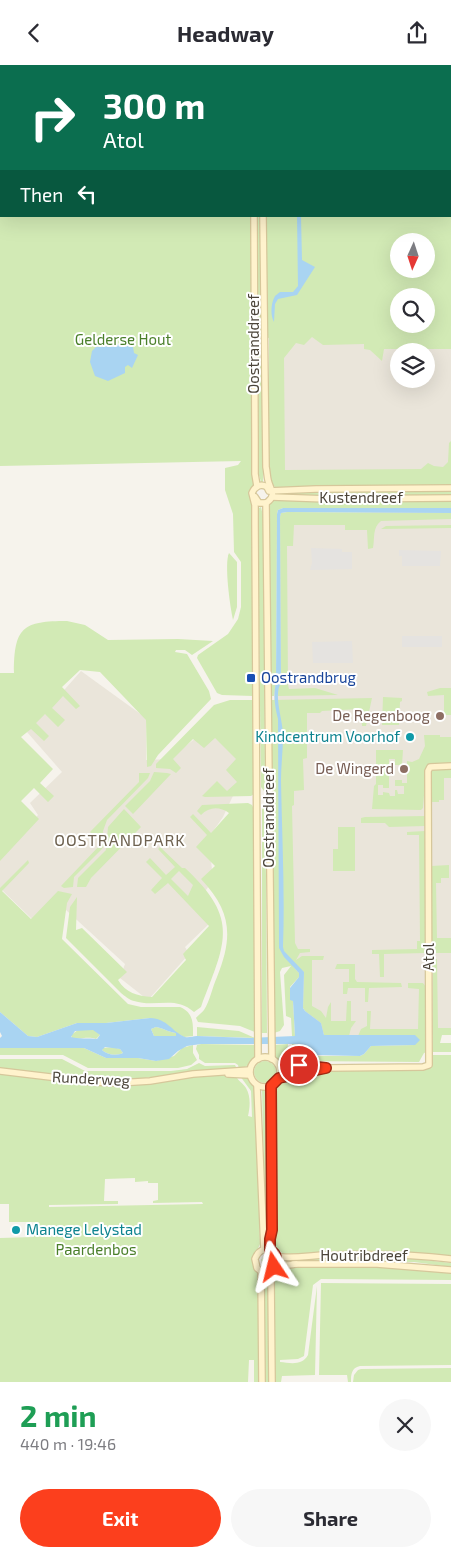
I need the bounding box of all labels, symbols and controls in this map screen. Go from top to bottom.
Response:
icon: back [20,19,48,47]
icon: share [403,19,431,47]
text: Headway [177,20,274,46]
text: 300 m [103,84,205,126]
icon: right [20,85,85,150]
text: Atol [103,126,144,152]
icon: left [73,180,101,208]
text: Then [20,183,63,206]
north arrow [390,233,435,277]
map controls [390,233,435,388]
button: search [390,288,435,333]
street label: Oostranddreef [244,294,262,394]
park label: Gelderse Hout [75,330,171,348]
button: layers [390,343,435,388]
street label: Kustendreef [319,488,403,506]
place label: Oostrandbrug [261,668,357,686]
marker: Oostrandbrug [245,672,257,684]
place label: De Regenboog [332,706,431,724]
marker: De Regenboog [434,710,446,722]
place label: Kindcentrum Voorhof [255,727,400,745]
marker: Kindcentrum Voorhof [404,731,416,743]
place label: De Wingerd [315,759,394,777]
marker: De Wingerd [398,763,410,775]
street label: Oostranddreef [259,768,277,868]
district label: OOSTRANDPARK [54,830,186,849]
street label: Atol [419,943,437,971]
pin [278,1044,320,1086]
icon: arrive [285,1051,313,1079]
street label: Runderweg [52,1067,131,1089]
place label: Manege Lelystad [26,1220,142,1238]
marker: Manege Lelystad [10,1224,22,1236]
park label: Paardenbos [55,1240,137,1258]
position arrow [247,1240,299,1292]
street label: Houtribdreef [320,1246,408,1264]
text: 2 min [20,1397,97,1433]
button: close [379,1399,431,1451]
text: 440 m · 19:46 [20,1434,116,1453]
button: Exit [20,1489,221,1547]
button: Share [231,1489,431,1547]

